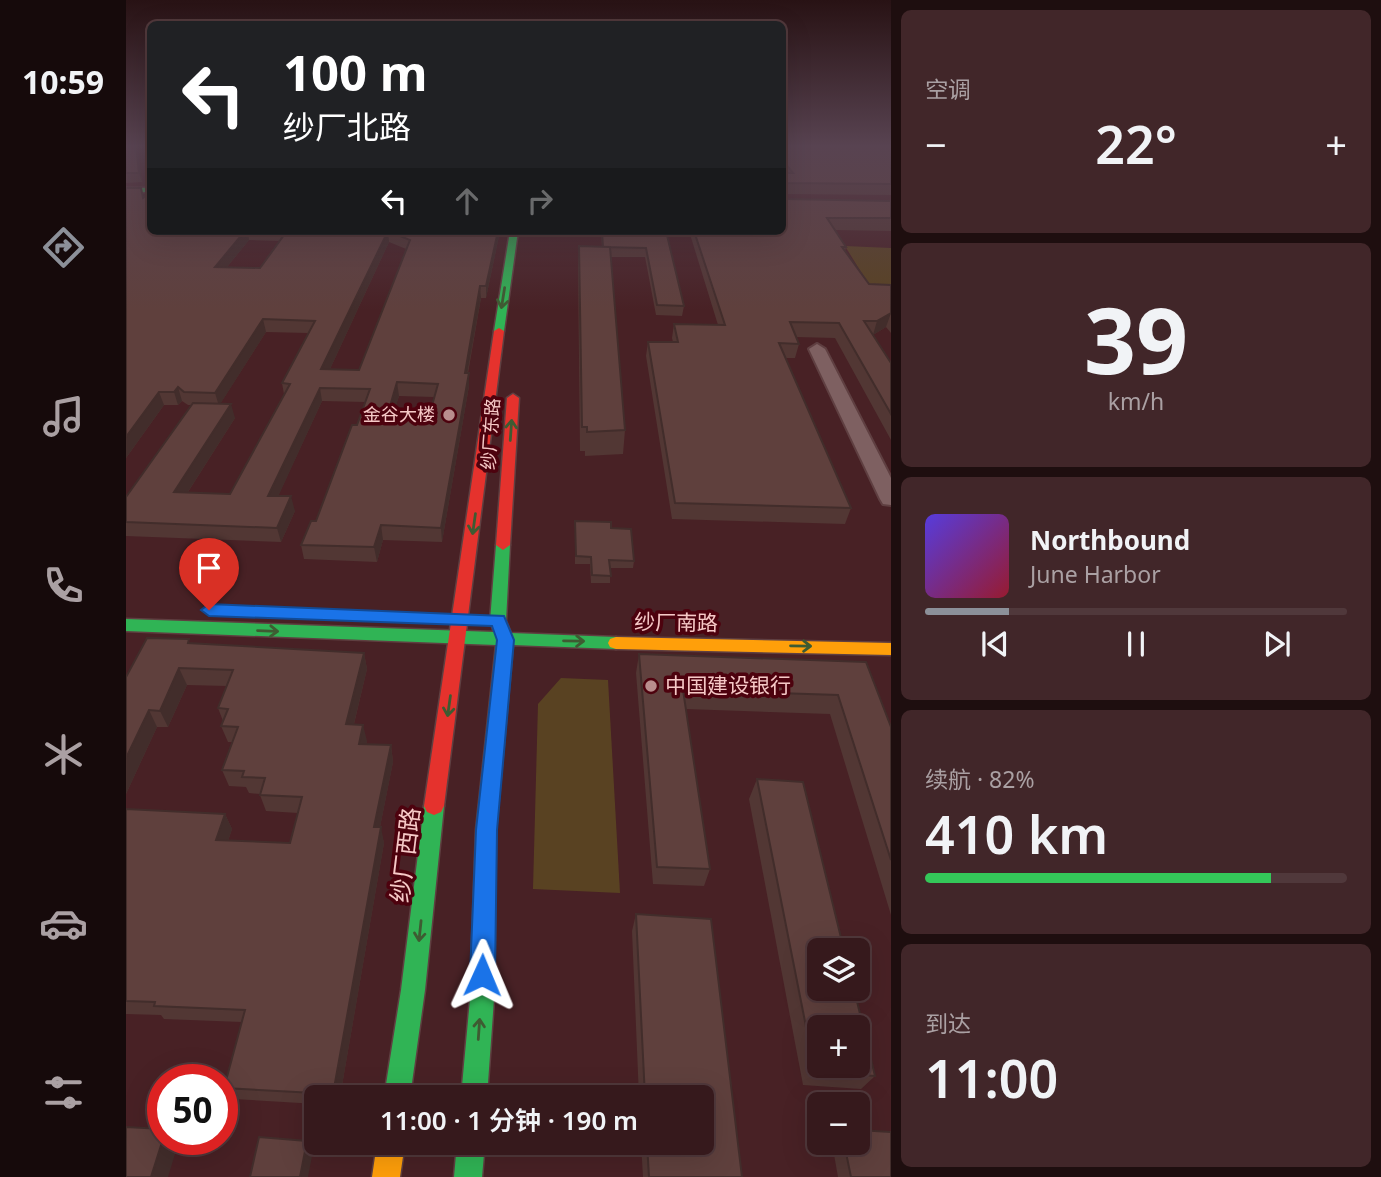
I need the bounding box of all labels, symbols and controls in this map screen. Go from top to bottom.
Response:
text: 100 m [283,39,428,105]
icon: left [168,49,259,140]
text: 10:59 [22,60,104,103]
text: 空调 [925,73,971,105]
text: 纱厂北路 [283,105,411,148]
text: 22° [1095,108,1177,179]
text: − [925,118,947,170]
text: + [1325,118,1347,170]
icon: left [375,182,413,220]
icon: ahead [448,182,486,220]
icon: right [521,182,559,220]
icon: directions [39,223,88,272]
text: 39 [1084,277,1188,401]
one-way arrow [496,286,509,309]
text: km/h [1108,385,1164,417]
icon: music [39,392,88,441]
street label: 纱厂东路 [476,397,504,471]
place label: 金谷大楼 [363,402,435,426]
marker: 金谷大楼 [441,407,457,423]
one-way arrow [505,419,518,442]
one-way arrow [468,512,481,535]
text: Northbound [1030,522,1190,558]
pin [179,538,239,610]
icon: arrive [190,549,228,587]
text: June Harbor [1030,558,1161,590]
icon: phone [39,561,88,610]
street label: 纱厂南路 [634,607,718,637]
one-way arrow [256,624,279,637]
icon: previous [976,625,1014,663]
icon: pause [1117,625,1155,663]
icon: next [1258,625,1296,663]
one-way arrow [562,635,585,648]
one-way arrow [789,640,812,653]
place label: 中国建设银行 [665,671,791,699]
marker: 中国建设银行 [643,678,659,694]
one-way arrow [442,694,455,717]
icon: climate [39,730,88,779]
text: 续航 · 82% [925,763,1035,795]
text: 410 km [925,798,1108,869]
street label: 纱厂西路 [382,805,427,904]
icon: car [39,899,88,948]
one-way arrow [413,919,426,942]
position arrow [445,938,519,1012]
map controls [807,938,870,1155]
button: layers [807,938,870,1001]
text: 到达 [925,1007,971,1039]
button: + [807,1015,870,1078]
one-way arrow [473,1018,486,1041]
text: 11:00 [925,1042,1058,1113]
speed limit sign: 50 [147,1064,238,1155]
icon: filters [39,1068,88,1117]
button: − [807,1092,870,1155]
text: 11:00 · 1 分钟 · 190 m [380,1102,638,1138]

